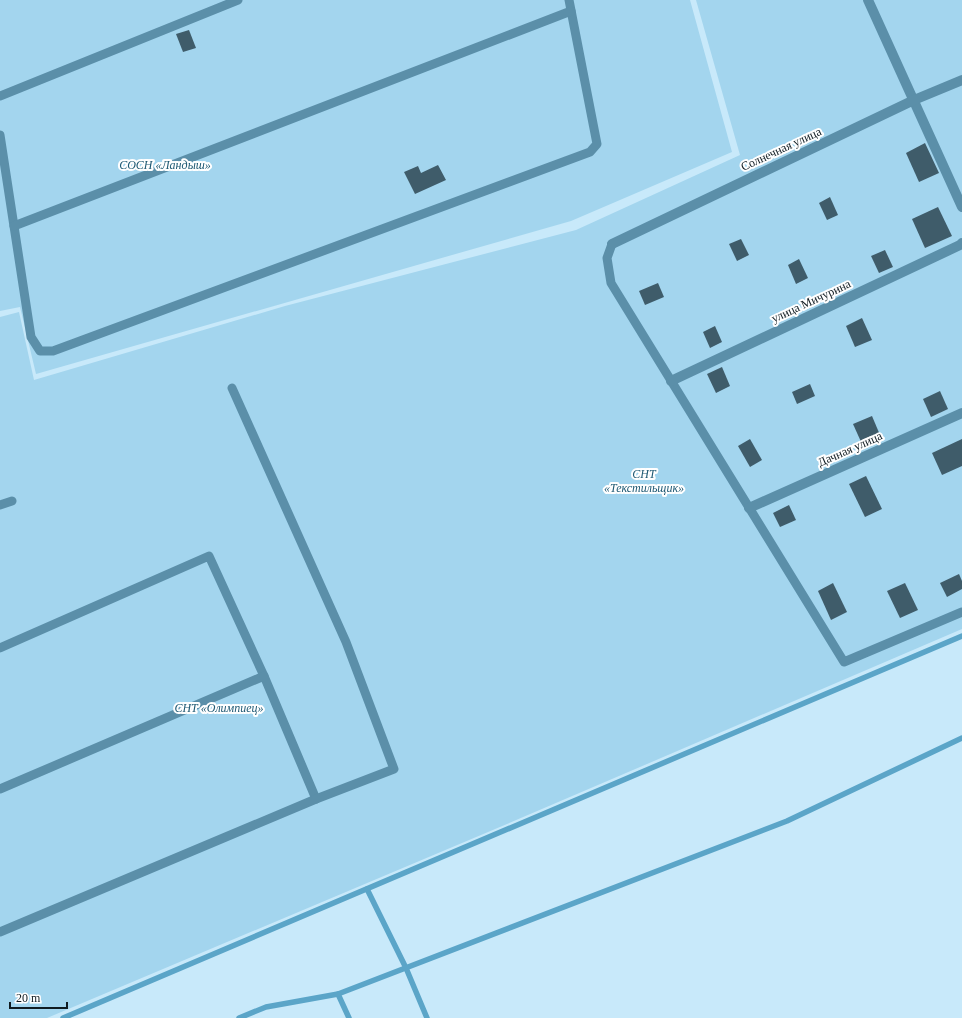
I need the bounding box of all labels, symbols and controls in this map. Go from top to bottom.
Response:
street label: Солнечная улица [739,124,824,174]
park label: СОСН «Ландыш» [119,158,211,172]
street label: улица Мичурина [769,276,854,326]
street label: Дачная улица [816,428,885,469]
park label: СНТ «Текстильщик» [604,467,684,495]
park label: СНТ «Олимпиец» [174,701,264,715]
scale bar [10,984,67,1010]
text: 20 m [16,991,41,1005]

